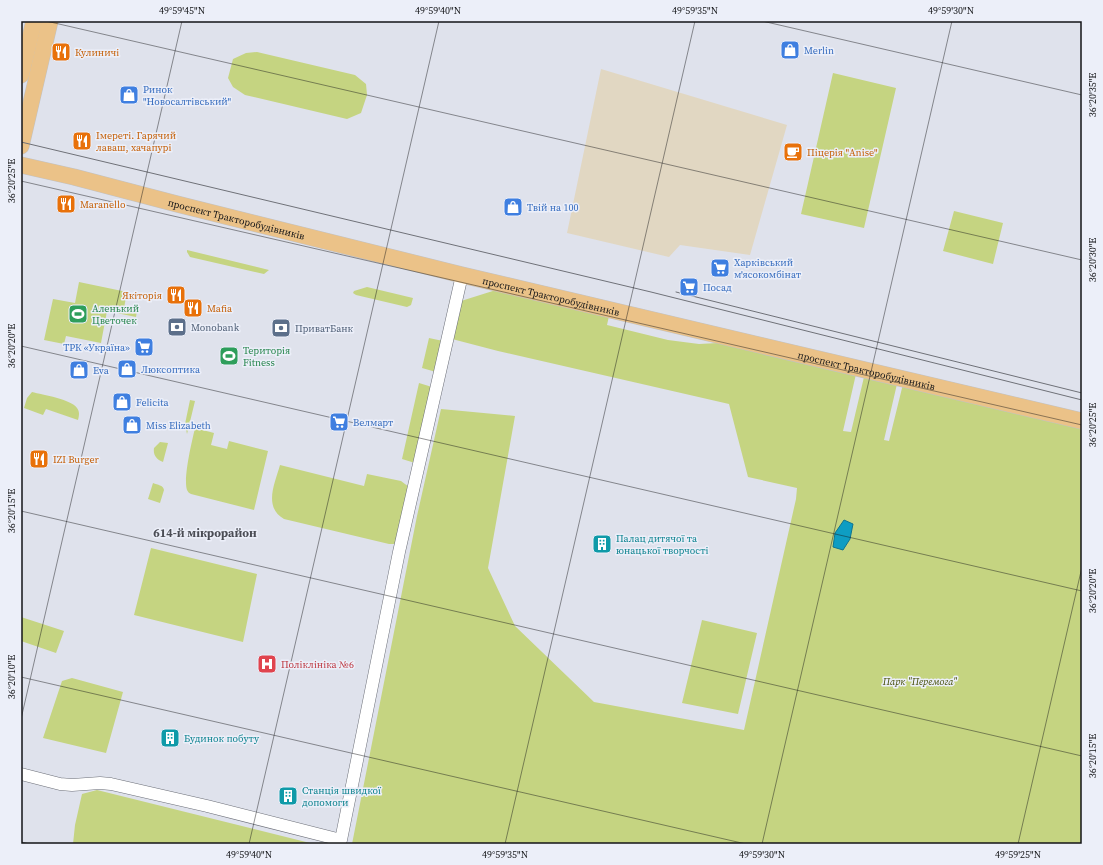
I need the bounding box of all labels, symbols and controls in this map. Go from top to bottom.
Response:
text: 49°59'45"N [159,4,205,17]
text: 49°59'40"N [415,4,461,17]
text: 49°59'35"N [672,4,718,17]
text: 49°59'30"N [928,4,974,17]
shop icon: Merlin [779,39,801,61]
restaurant icon: Кулиничі [50,41,72,63]
place label: Merlin [804,44,834,57]
place label: Кулиничі [75,46,119,59]
text: 36°20'35"E [1086,73,1099,117]
place label: Ринок "Новосалтівський" [143,83,232,108]
shop icon: Ринок "Новосалтівський" [118,84,140,106]
place label: Імереті. Гарячий лаваш, хачапурі [96,129,177,154]
restaurant icon: Імереті. Гарячий лаваш, хачапурі [71,130,93,152]
cafe icon: Піцерія "Anise" [782,141,804,163]
place label: Піцерія "Anise" [807,146,878,159]
text: 36°20'25"E [5,159,18,203]
restaurant icon: Maranello [55,193,77,215]
street label: проспект Тракторобудівників [167,195,306,242]
shop icon: Твій на 100 [502,196,524,218]
place label: Maranello [80,198,126,211]
place label: Твій на 100 [527,201,578,214]
text: 36°20'30"E [1086,238,1099,282]
place label: Харківський м'ясокомбінат [734,256,802,281]
supermarket icon: Харківський м'ясокомбінат [709,257,731,279]
street label: проспект Тракторобудівників [481,274,621,318]
supermarket icon: Посад [678,276,700,298]
place label: Посад [703,281,732,294]
restaurant icon: Якіторія [165,284,187,306]
place label: Якіторія [122,289,162,302]
restaurant icon: Mafia [182,297,204,319]
place label: Аленький Цветочек [92,302,140,327]
place label: Mafia [207,302,233,315]
sports icon: Аленький Цветочек [67,303,89,325]
bank icon: Monobank [166,316,188,338]
bank icon: ПриватБанк [270,317,292,339]
place label: Monobank [191,321,240,334]
place label: ПриватБанк [295,322,354,335]
text: 36°20'20"E [5,324,18,368]
supermarket icon: ТРК «Україна» [133,336,155,358]
place label: ТРК «Україна» [63,341,130,354]
place label: Територія Fitness [243,344,290,369]
sports icon: Територія Fitness [218,345,240,367]
street label: проспект Тракторобудівників [796,348,936,393]
shop icon: Люксоптика [116,358,138,380]
shop icon: Eva [68,359,90,381]
place label: Люксоптика [141,363,201,376]
place label: Eva [93,364,110,377]
shop icon: Felicita [111,391,133,413]
place label: Felicita [136,396,169,409]
text: 36°20'25"E [1086,403,1099,447]
supermarket icon: Велмарт [328,411,350,433]
shop icon: Miss Elizabeth [121,414,143,436]
place label: Велмарт [353,416,394,429]
place label: Miss Elizabeth [146,419,211,432]
restaurant icon: IZI Burger [28,448,50,470]
place label: IZI Burger [53,453,99,466]
text: 36°20'15"E [5,489,18,533]
district label: 614-й мікрорайон [153,525,257,541]
place label: Палац дитячої та юнацької творчості [616,532,708,557]
building icon: Палац дитячої та юнацької творчості [591,533,613,555]
text: 36°20'20"E [1086,569,1099,613]
hospital icon: Поліклініка №6 [256,653,278,675]
text: 36°20'10"E [5,655,18,699]
place label: Поліклініка №6 [281,658,354,671]
park label: Парк "Перемога" [882,675,958,688]
building icon: Будинок побуту [159,727,181,749]
place label: Будинок побуту [184,732,260,745]
text: 36°20'15"E [1086,734,1099,778]
place label: Станція швидкої допомоги [302,784,382,809]
building icon: Станція швидкої допомоги [277,785,299,807]
text: 49°59'40"N [226,848,272,861]
text: 49°59'35"N [482,848,528,861]
text: 49°59'30"N [739,848,785,861]
text: 49°59'25"N [995,848,1041,861]

